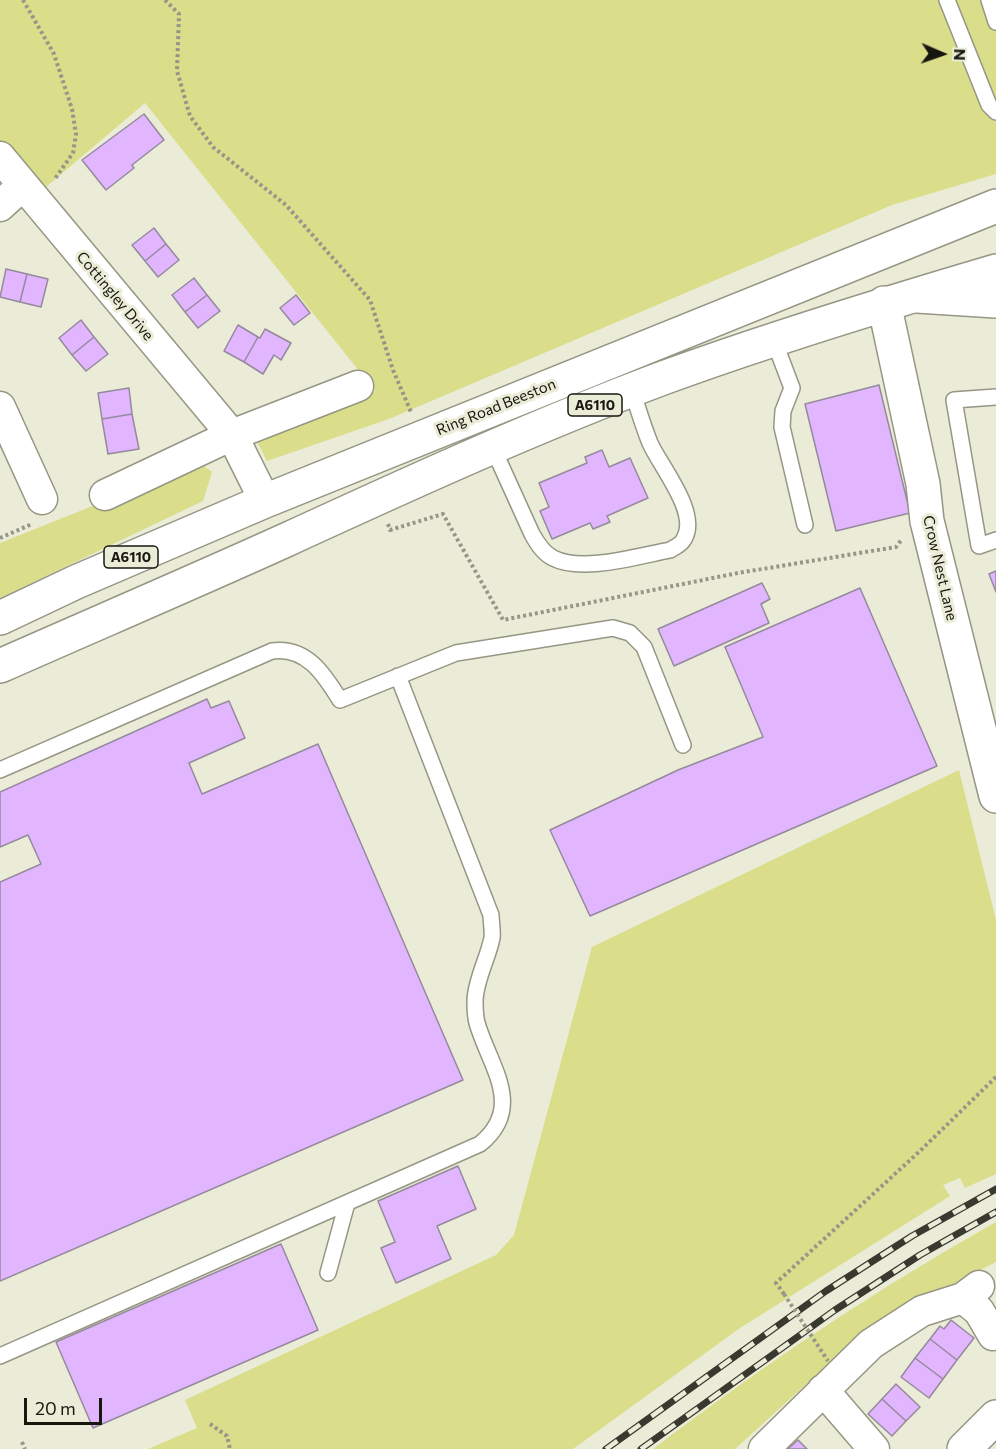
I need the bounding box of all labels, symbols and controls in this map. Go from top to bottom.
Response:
north arrow [912,24,972,84]
text: N [951,48,970,61]
street label: Cottingley Drive [73,248,157,344]
street label: Ring Road Beeston [434,375,558,439]
road number: A6110 [568,394,622,416]
street label: Crow Nest Lane [919,514,961,622]
road number: A6110 [104,546,158,568]
scale bar [27,1386,105,1424]
text: 20 m [35,1397,76,1419]

